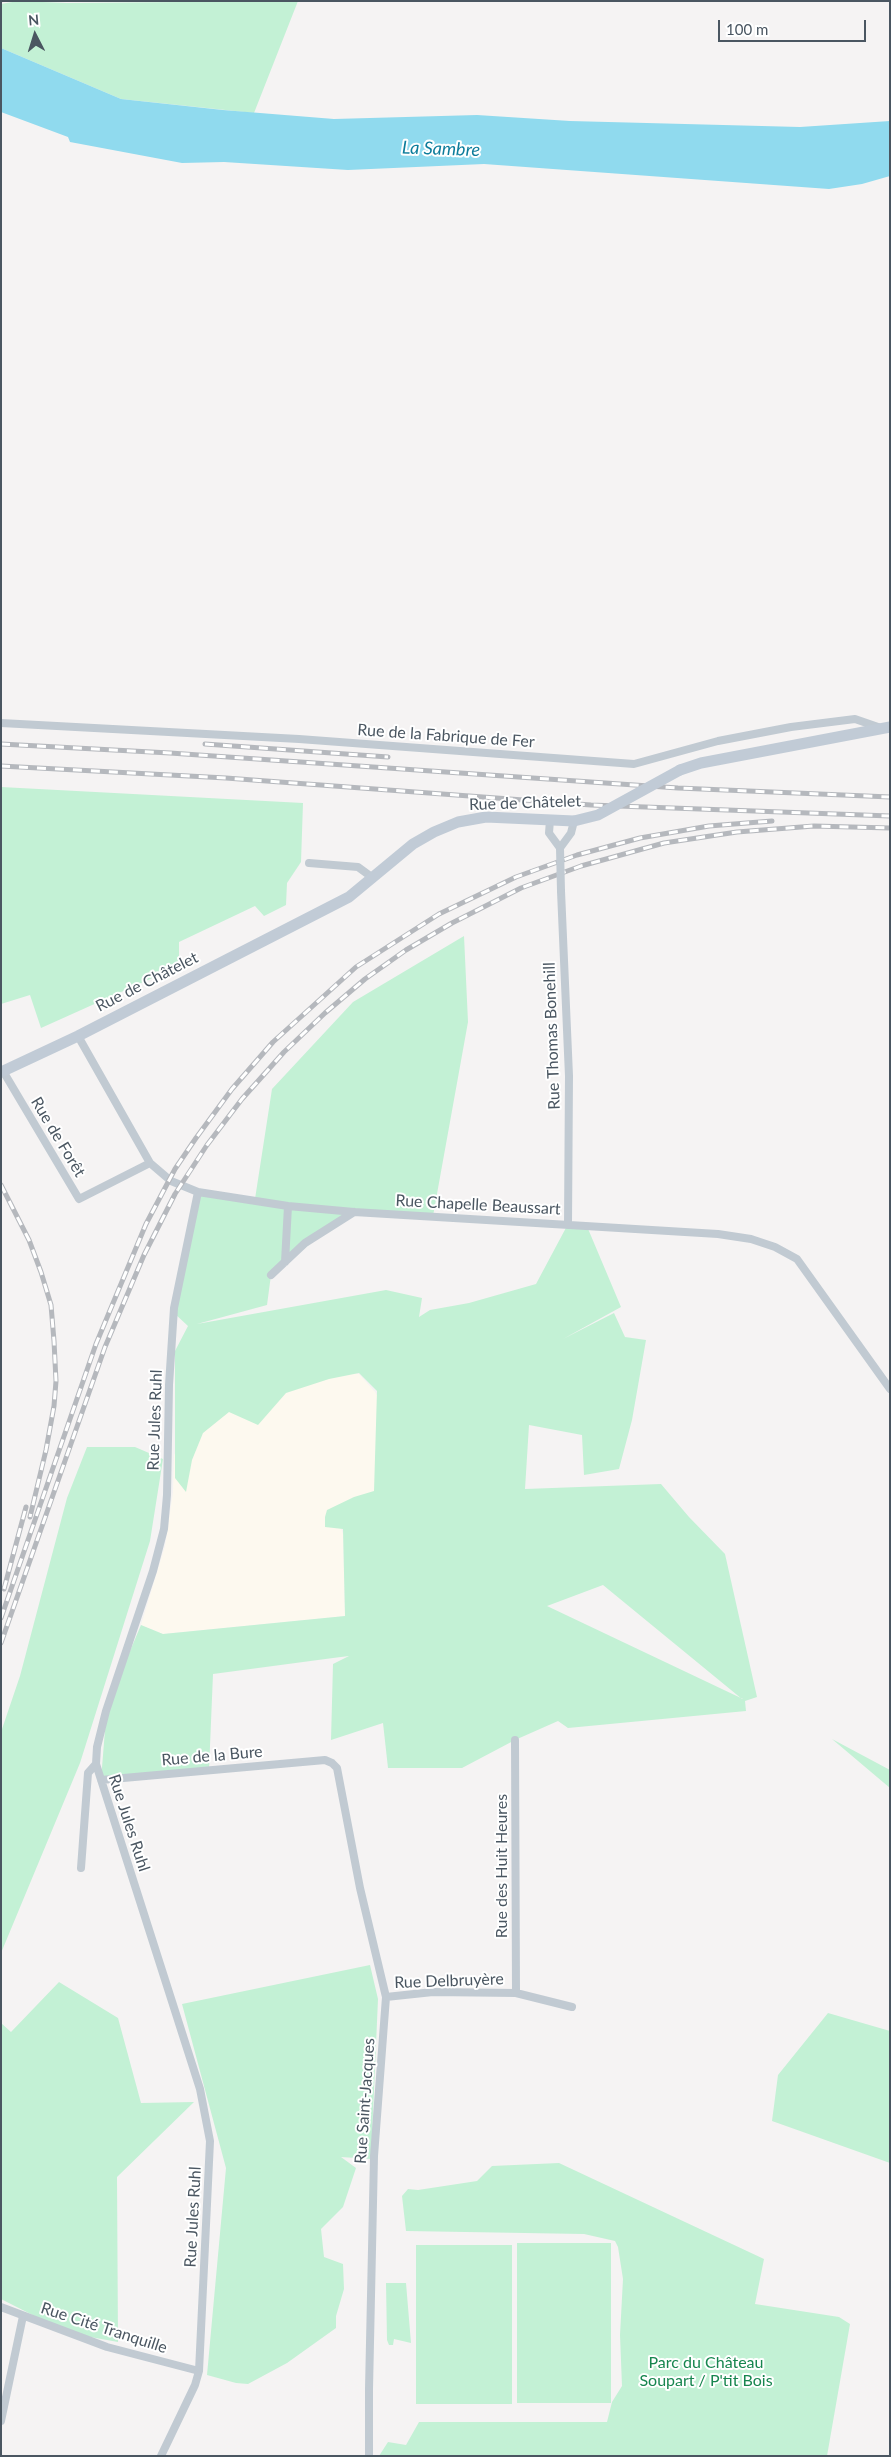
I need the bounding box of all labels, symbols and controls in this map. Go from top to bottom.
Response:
north arrow [10,10,60,60]
scale bar [721,10,868,42]
text: N [28,11,40,28]
text: 100 m [726,20,768,38]
water label: La Sambre [402,137,480,161]
street label: Rue de la Fabrique de Fer [357,720,535,752]
street label: Rue de Châtelet [469,791,581,815]
street label: Rue de Châtelet [93,948,201,1016]
street label: Rue Thomas Bonehill [540,962,564,1110]
street label: Rue de Forêt [27,1094,89,1180]
street label: Rue Chapelle Beaussart [395,1191,561,1219]
street label: Rue Jules Ruhl [144,1369,166,1471]
street label: Rue de la Bure [161,1742,263,1770]
street label: Rue Jules Ruhl [104,1772,154,1874]
street label: Rue des Huit Heures [492,1794,512,1938]
street label: Rue Delbruyère [394,1969,504,1993]
street label: Rue Saint-Jacques [351,2037,379,2165]
street label: Rue Jules Ruhl [181,2166,205,2268]
street label: Rue Cité Tranquille [38,2298,170,2358]
park label: Parc du Château Soupart / P'tit Bois [639,2353,773,2391]

